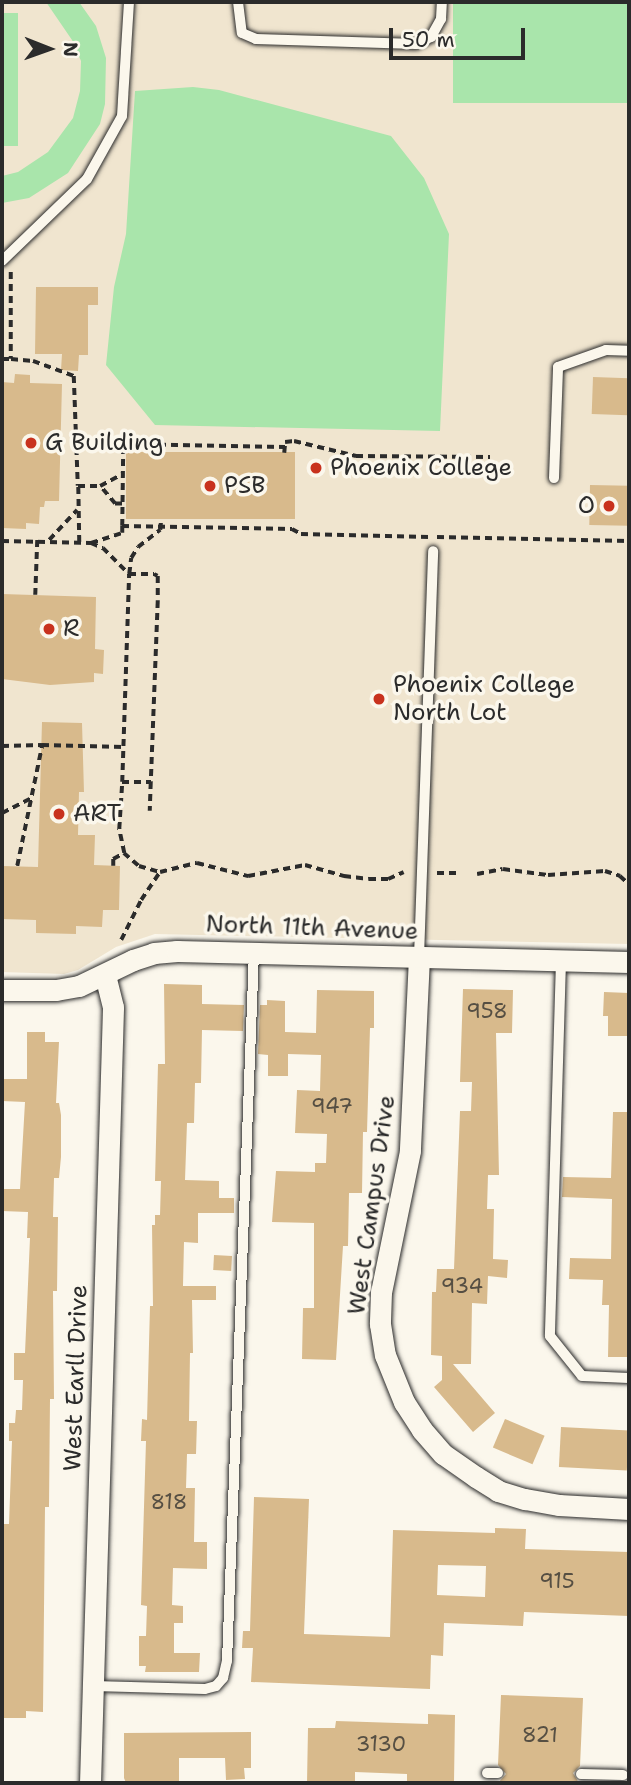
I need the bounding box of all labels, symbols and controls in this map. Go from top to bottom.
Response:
north arrow [14,14,84,84]
scale bar [393,14,530,58]
text: 50 m [402,26,455,54]
text: N [58,42,83,57]
place label: G Building [45,429,163,457]
marker: G Building [23,435,39,451]
place label: Phoenix College [330,454,512,482]
marker: Phoenix College [308,460,324,476]
place label: PSB [224,472,265,500]
marker: PSB [202,478,218,494]
place label: O [578,492,595,520]
marker: O [601,498,617,514]
place label: R [63,615,79,643]
marker: R [41,621,57,637]
place label: Phoenix College North Lot [393,671,575,727]
marker: Phoenix College North Lot [371,691,387,707]
place label: ART [73,800,121,828]
marker: ART [51,806,67,822]
street label: North 11th Avenue [205,910,419,946]
house number: 958 [466,998,508,1024]
house number: 947 [311,1093,353,1119]
street label: West Campus Drive [342,1093,402,1317]
house number: 934 [441,1273,483,1299]
street label: West Earll Drive [58,1284,94,1472]
house number: 818 [150,1489,188,1515]
house number: 915 [539,1568,575,1594]
house number: 821 [522,1722,558,1748]
house number: 3130 [356,1731,406,1757]

